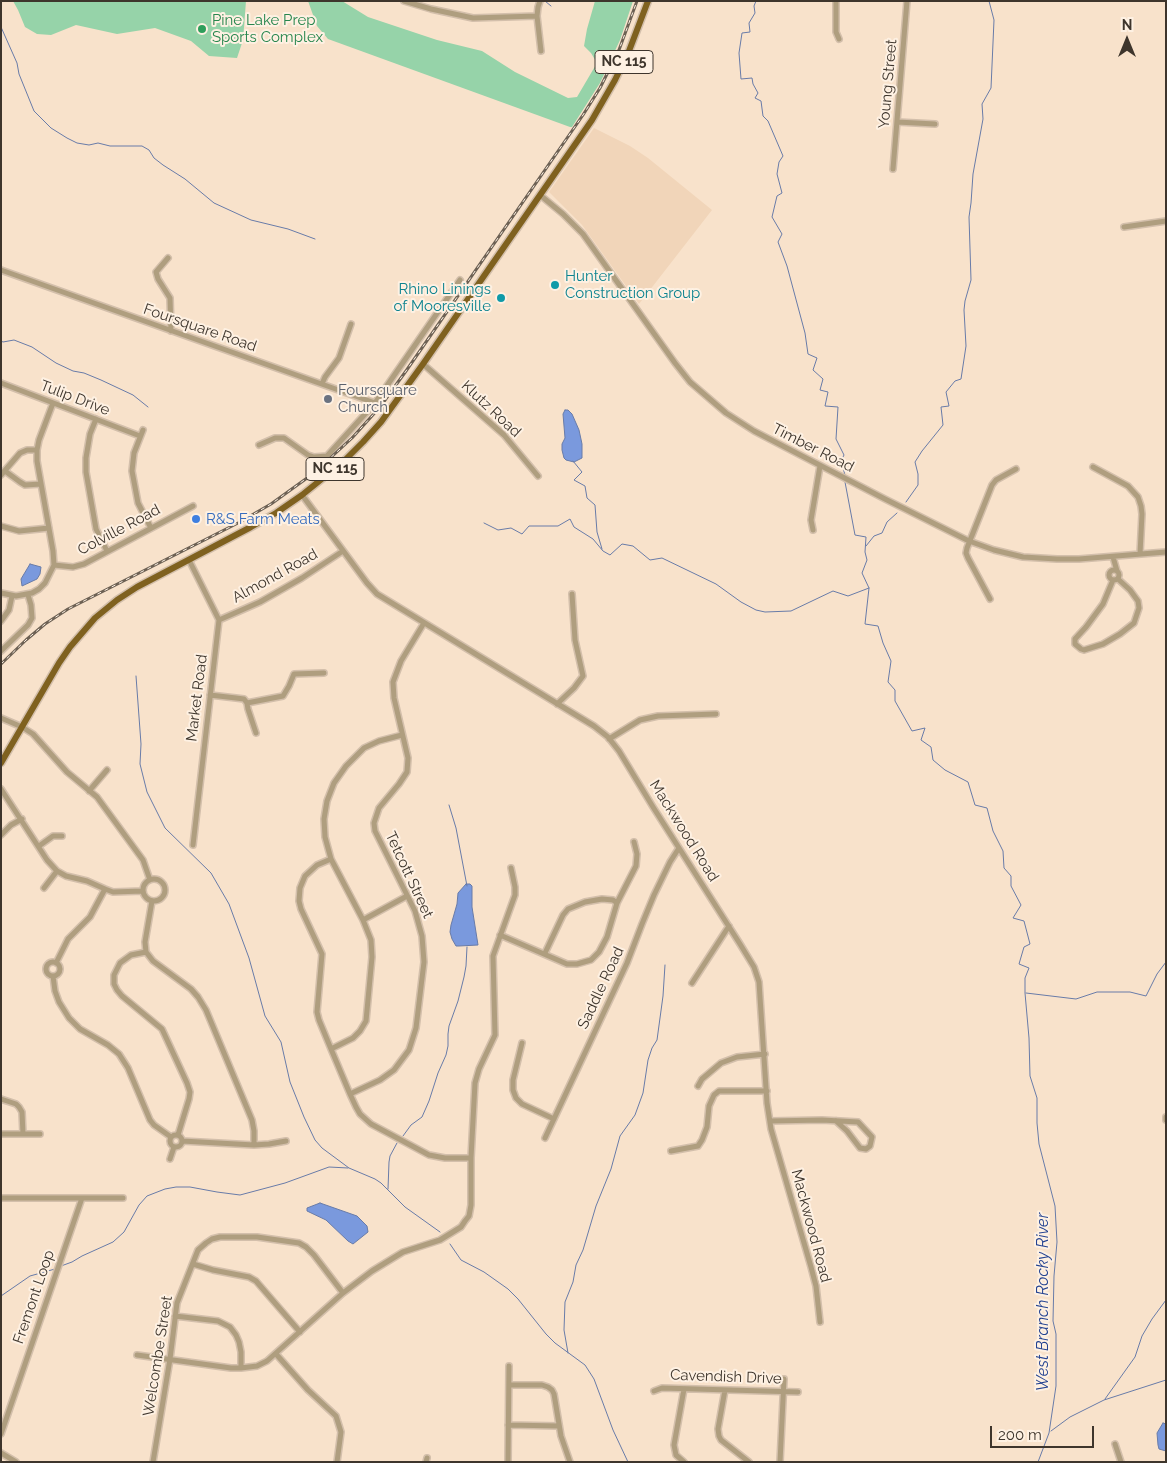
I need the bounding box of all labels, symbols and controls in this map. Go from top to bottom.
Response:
place label: Pine Lake Prep Sports Complex [212,11,323,46]
north arrow [1102,15,1152,65]
text: N [1122,17,1132,33]
marker: Pine Lake Prep Sports Complex [196,23,208,35]
street label: Young Street [875,39,901,129]
road number: NC 115 [595,51,653,74]
place label: Hunter Construction Group [565,267,700,302]
marker: Hunter Construction Group [549,279,561,291]
place label: Rhino Linings of Mooresville [393,280,491,315]
marker: Rhino Linings of Mooresville [495,292,507,304]
street label: Foursquare Road [141,300,259,356]
street label: Tulip Drive [38,377,112,419]
street label: Klutz Road [457,377,525,441]
place label: Foursquare Church [338,381,417,416]
marker: Foursquare Church [322,393,334,405]
street label: Timber Road [769,420,857,476]
road number: NC 115 [306,458,364,480]
street label: Colville Road [75,501,163,559]
place label: R&S Farm Meats [206,510,320,528]
marker: R&S Farm Meats [190,513,202,525]
street label: Almond Road [229,545,321,607]
street label: Market Road [183,653,211,743]
street label: Mackwood Road [646,777,722,885]
street label: Tetcott Street [381,829,437,921]
street label: Saddle Road [574,944,628,1032]
street label: Mackwood Road [787,1167,835,1285]
water label: West Branch Rocky River [1033,1213,1053,1391]
street label: Fremont Loop [10,1248,58,1346]
street label: Welcombe Street [140,1294,176,1418]
street label: Cavendish Drive [670,1366,782,1388]
scale bar [992,1416,1096,1448]
text: 200 m [998,1426,1042,1444]

